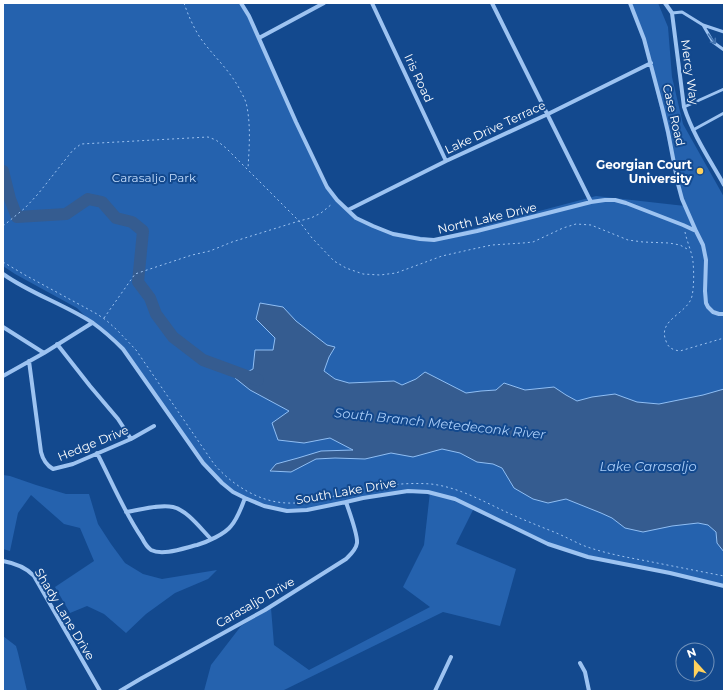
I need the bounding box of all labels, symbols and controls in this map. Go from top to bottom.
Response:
one-way arrow [708,33,716,44]
street label: Mercy Way [678,38,702,106]
street label: Iris Road [401,51,437,105]
street label: Case Road [660,83,688,147]
street label: Lake Drive Terrace [442,97,548,157]
place label: Georgian Court University [596,157,693,186]
marker: Georgian Court University [695,166,705,176]
park label: Carasaljo Park [112,170,197,185]
street label: North Lake Drive [436,199,538,237]
water label: South Branch Metedeconk River [334,404,547,442]
street label: Hedge Drive [55,422,131,464]
water label: Lake Carasaljo [599,458,697,474]
street label: South Lake Drive [294,475,398,507]
street label: Shady Lane Drive [32,565,98,663]
street label: Carasaljo Drive [213,573,297,631]
north arrow [675,642,715,682]
text: N [685,645,698,661]

